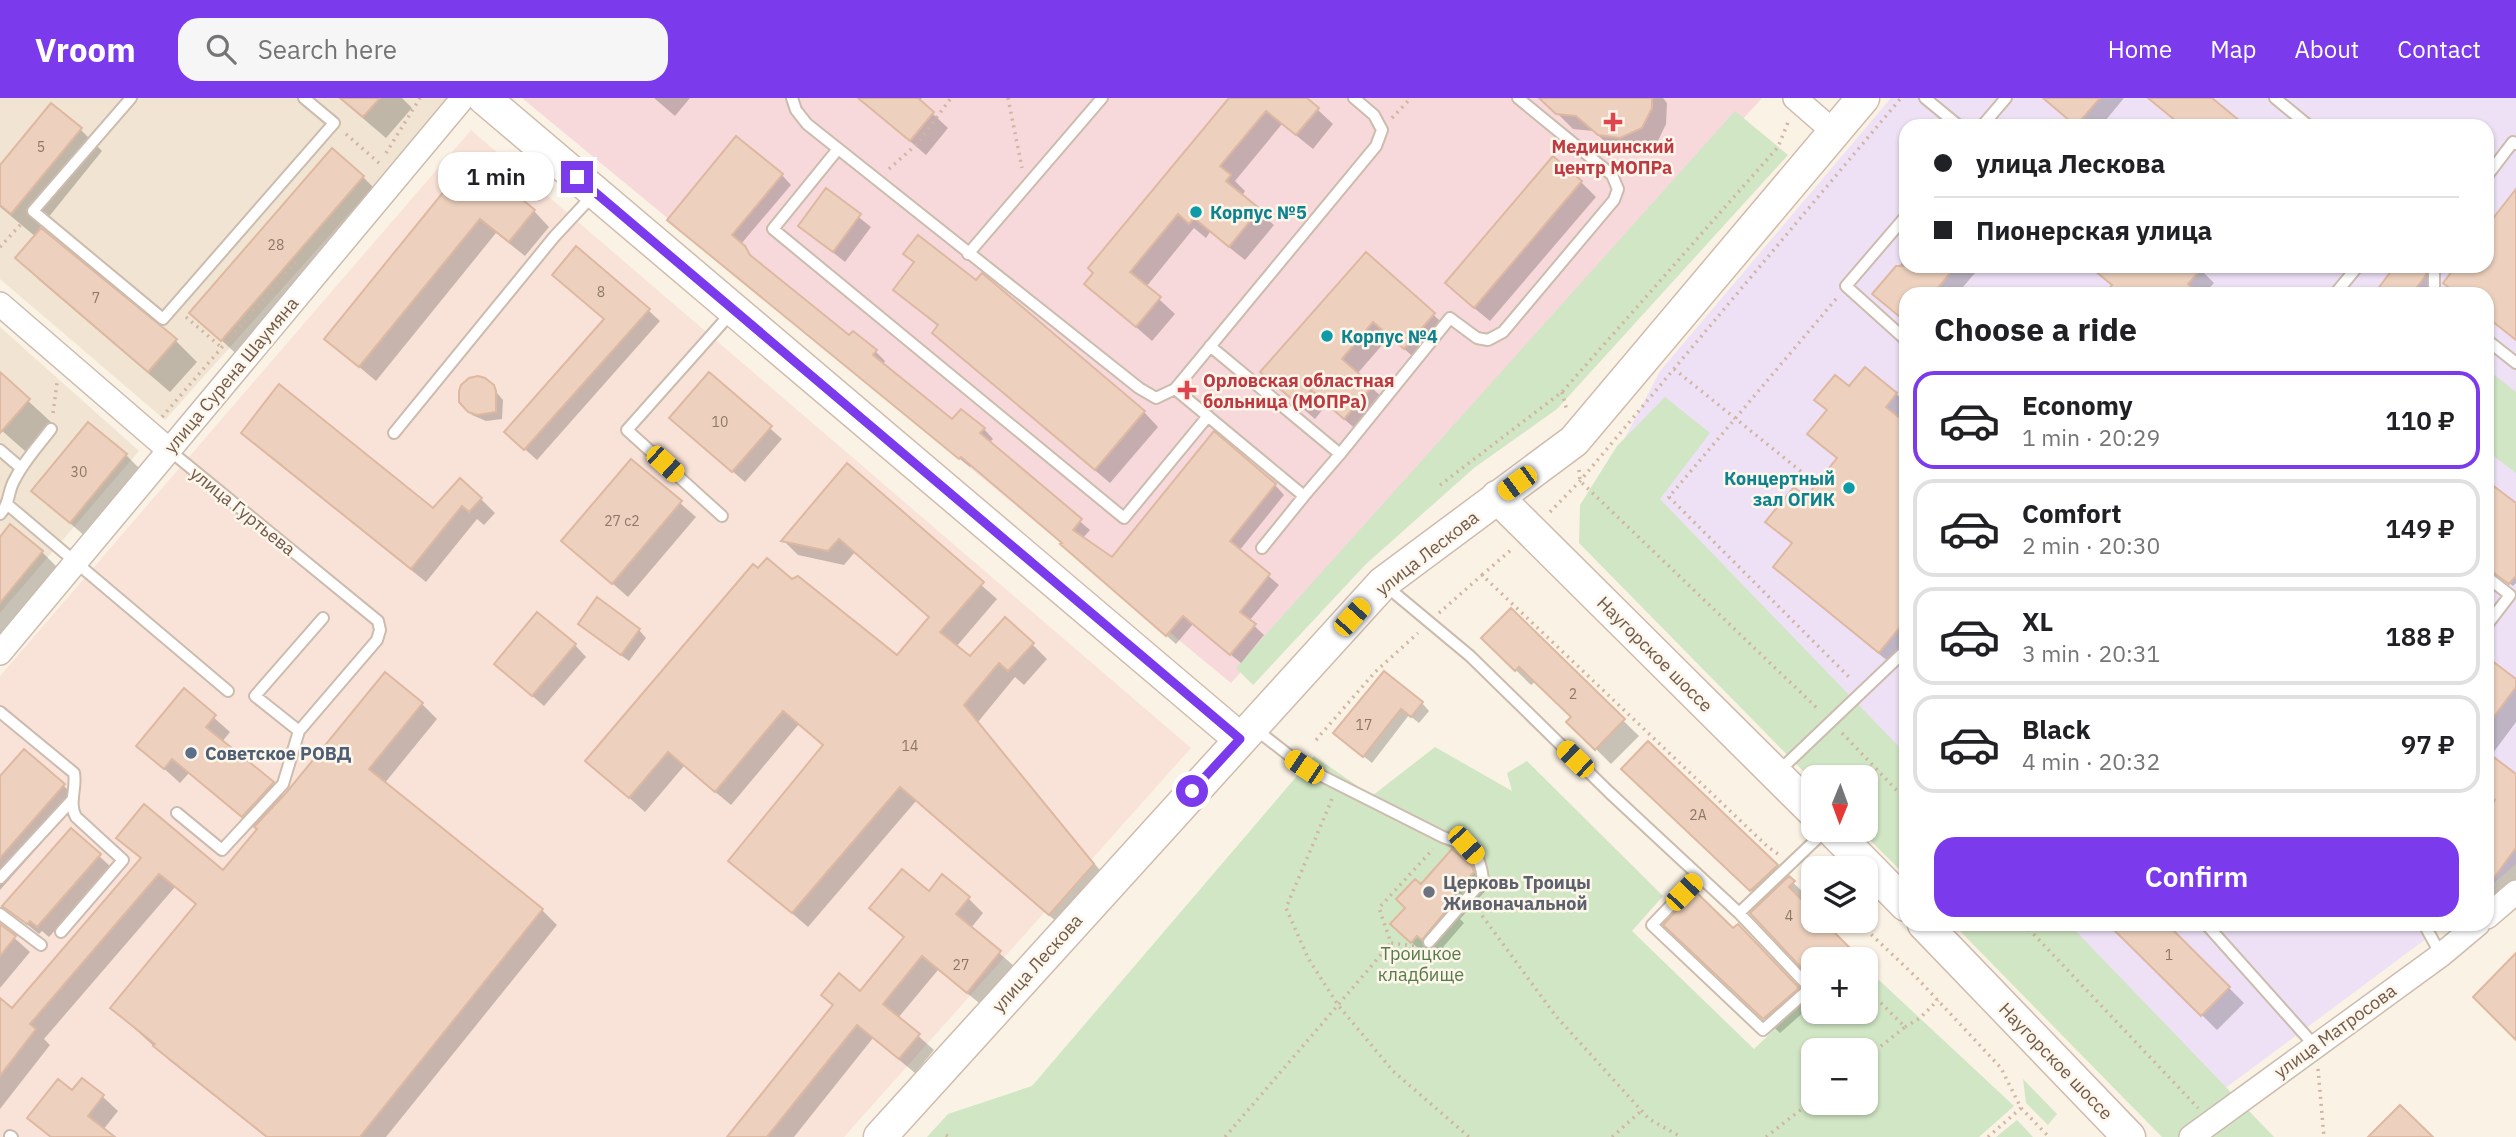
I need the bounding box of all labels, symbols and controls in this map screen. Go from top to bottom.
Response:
search box [178,18,668,81]
text: Vroom [35,28,136,71]
icon: search [202,30,240,68]
text: Search here [258,32,397,66]
text: Home [2108,33,2172,65]
text: Map [2210,33,2256,65]
text: About [2294,33,2359,65]
text: Contact [2397,33,2481,65]
marker: Медицинский центр МОПРа [1603,112,1623,132]
place label: Медицинский центр МОПРа [1551,135,1675,179]
house number: 5 [37,138,45,156]
text: улица Лескова [1976,146,2165,180]
callout: 1 min [437,153,552,202]
text: 1 min [466,161,526,191]
route end [561,161,593,193]
place label: Корпус №5 [1210,201,1307,224]
marker: Корпус №5 [1188,204,1204,220]
text: Пионерская улица [1976,213,2212,247]
house number: 28 [268,236,284,254]
house number: 8 [597,283,605,301]
house number: 7 [92,289,100,307]
street label: улица Сурена Шаумяна [159,292,303,458]
text: Choose a ride [1934,308,2137,350]
place label: Корпус №4 [1341,325,1438,348]
marker: Корпус №4 [1319,328,1335,344]
place label: Орловская областная больница (МОПРа) [1203,369,1394,413]
marker: Орловская областная больница (МОПРа) [1177,380,1197,400]
text: Economy [2022,388,2133,422]
icon: car [1938,389,2001,452]
text: 110 ₽ [2385,403,2455,437]
house number: 10 [712,413,728,431]
text: 1 min · 20:29 [2022,422,2160,452]
car [643,442,688,486]
street label: улица Гуртьева [186,462,301,561]
car [1494,462,1541,504]
house number: 30 [71,463,87,481]
place label: Концертный зал ОГИК [1724,467,1835,511]
marker: Концертный зал ОГИК [1841,480,1857,496]
text: Comfort [2022,496,2121,530]
icon: car [1938,497,2001,560]
street label: улица Лескова [1371,505,1483,600]
text: 149 ₽ [2385,511,2455,545]
house number: 27 с2 [604,512,640,530]
text: 2 min · 20:30 [2022,530,2160,560]
street label: Наугорское шоссе [1592,591,1718,717]
car [1331,594,1374,640]
text: XL [2022,604,2053,638]
icon: car [1938,605,2001,668]
text: 188 ₽ [2385,619,2455,653]
text: 3 min · 20:31 [2022,638,2160,668]
house number: 2 [1569,685,1577,703]
text: Black [2022,712,2090,746]
icon: car [1938,713,2001,776]
house number: 17 [1356,716,1372,734]
text: 97 ₽ [2401,727,2455,761]
house number: 14 [902,737,918,755]
car [1553,737,1598,781]
place label: Советское РОВД [205,742,352,765]
marker: Советское РОВД [183,745,199,761]
text: 4 min · 20:32 [2022,746,2160,776]
car [1281,747,1328,787]
north arrow [1801,765,1878,842]
map controls [1801,765,1878,1115]
route start [1176,775,1208,807]
house number: 2А [1689,806,1707,824]
car [1445,822,1488,868]
button: Confirm [1934,837,2459,917]
button: layers [1801,856,1878,933]
car [1662,870,1707,914]
place label: Церковь Троицы Живоначальной [1443,871,1591,915]
marker: Церковь Троицы Живоначальной [1421,884,1437,900]
house number: 4 [1785,907,1793,925]
street label: улица Лескова [987,909,1087,1017]
park label: Троицкое кладбище [1378,942,1464,986]
house number: 1 [2165,946,2173,964]
button: + [1801,947,1878,1024]
house number: 27 [953,956,969,974]
street label: улица Матросова [2269,979,2401,1083]
street label: Наугорское шоссе [1994,997,2118,1125]
button: − [1801,1038,1878,1115]

